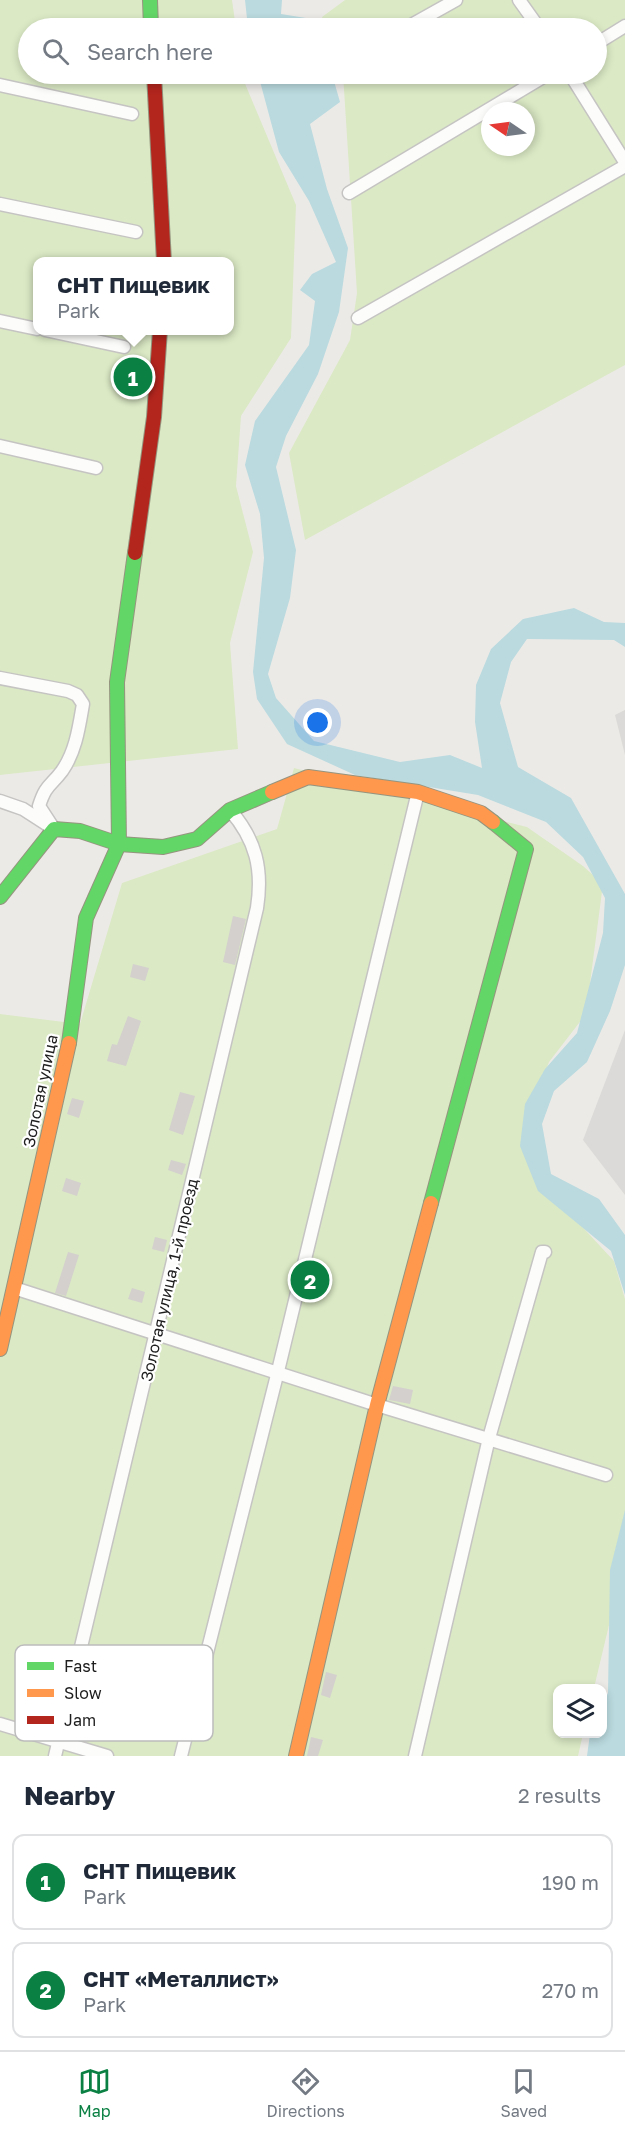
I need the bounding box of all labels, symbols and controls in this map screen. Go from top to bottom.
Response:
search box [18,18,607,84]
icon: search [39,35,72,68]
text: Search here [87,38,213,65]
north arrow [481,102,535,156]
popup [33,257,234,335]
text: СНТ Пищевик [57,271,210,298]
text: Park [57,298,100,322]
pin: 1 [114,354,152,400]
your location [303,708,332,737]
street label: Золотая улица [18,1033,62,1149]
street label: Золотая улица, 1-й проезд [136,1176,202,1384]
pin: 2 [290,1258,330,1302]
legend [15,1645,213,1741]
text: Fast [64,1656,97,1676]
text: Slow [64,1683,102,1703]
map controls [553,1684,607,1738]
button: layers [553,1684,607,1738]
text: Jam [64,1710,96,1730]
text: Nearby [24,1780,115,1811]
text: 2 results [518,1783,601,1807]
text: СНТ Пищевик [83,1857,236,1884]
text: 1 [40,1870,51,1894]
text: 190 m [542,1870,599,1894]
text: Park [83,1884,126,1908]
text: СНТ «Металлист» [83,1965,278,1992]
text: 2 [39,1978,52,2002]
text: 270 m [542,1978,599,2002]
text: Park [83,1992,126,2016]
tab: Map [78,2065,111,2121]
tab: Directions [267,2065,345,2121]
tab: Saved [500,2065,547,2121]

